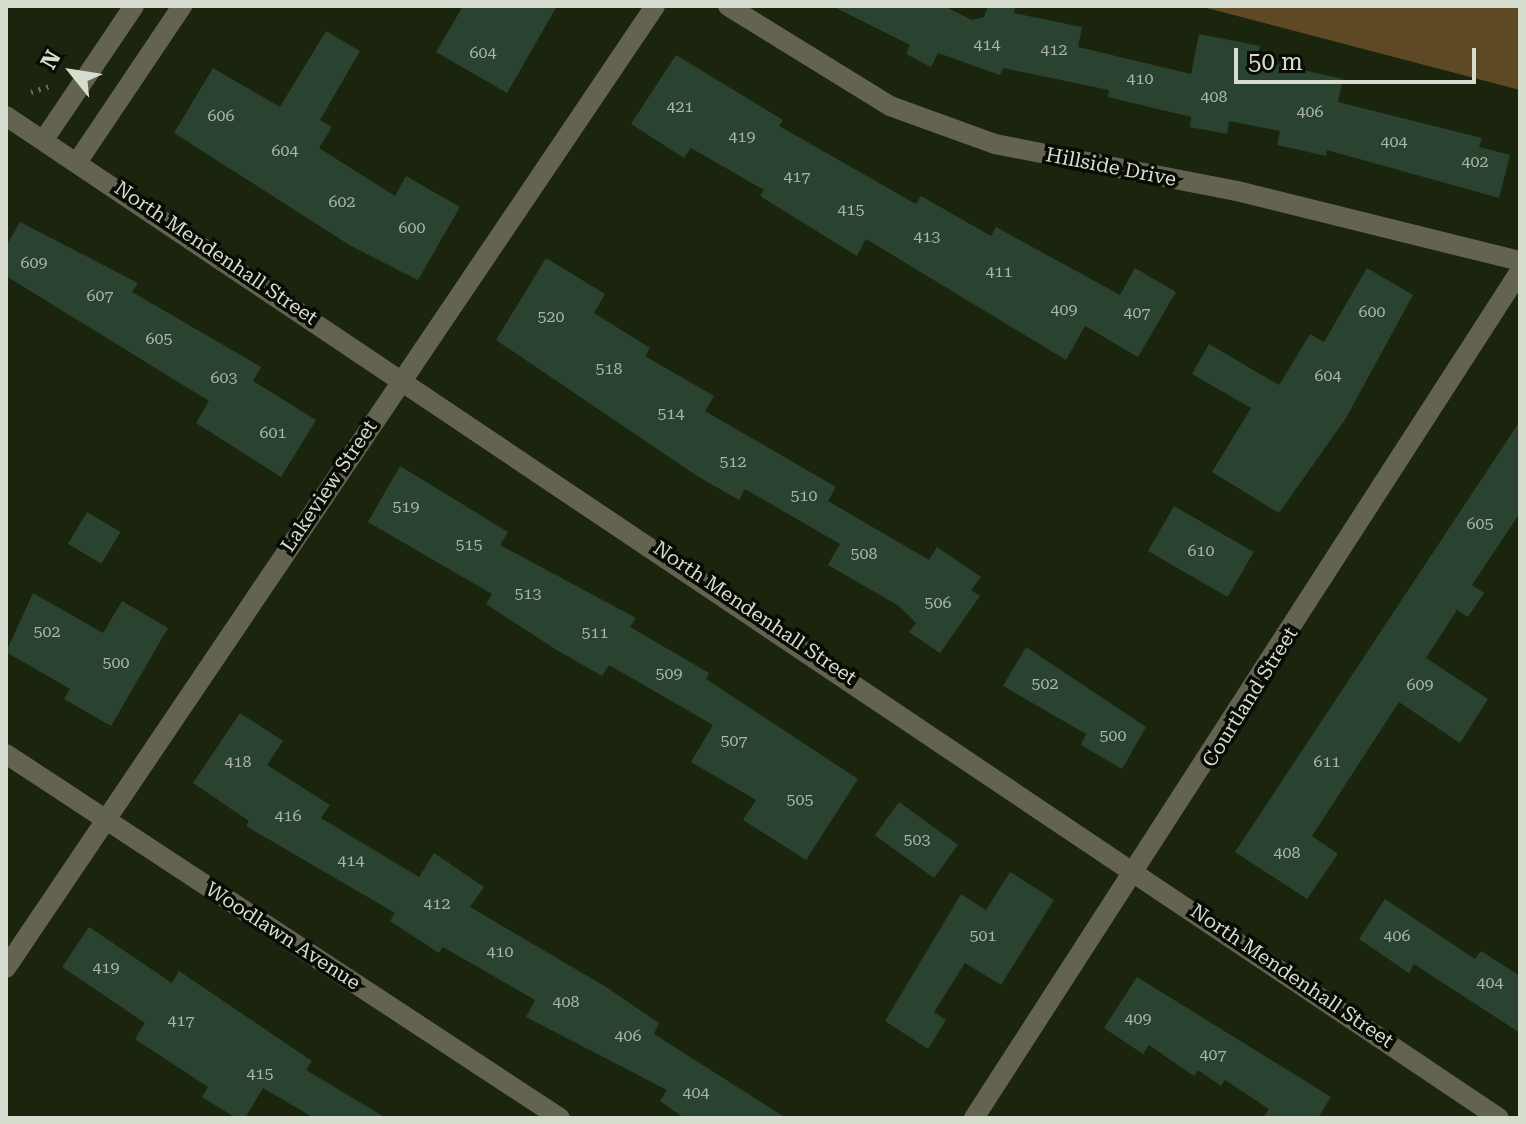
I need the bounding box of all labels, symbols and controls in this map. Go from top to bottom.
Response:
north arrow [32,32,112,112]
scale bar [1238,32,1480,82]
house number: 414 [974,35,1000,55]
house number: 412 [1041,40,1067,60]
house number: 604 [470,43,496,63]
text: N [36,46,66,73]
text: 50 m [1248,48,1303,76]
house number: 410 [1127,69,1153,89]
house number: 408 [1201,87,1227,107]
house number: 421 [667,97,693,117]
house number: 406 [1297,102,1323,122]
house number: 606 [208,106,234,126]
house number: 419 [729,127,755,147]
house number: 404 [1381,132,1407,152]
house number: 604 [272,141,298,161]
street label: Hillside Drive [1044,143,1178,191]
house number: 402 [1462,152,1488,172]
house number: 417 [784,167,810,187]
street label: North Mendenhall Street [110,176,322,330]
house number: 602 [329,192,355,212]
house number: 415 [838,200,864,220]
house number: 600 [399,218,425,238]
house number: 413 [914,227,940,247]
house number: 609 [21,253,47,273]
house number: 411 [986,262,1012,282]
house number: 607 [87,286,113,306]
house number: 409 [1051,300,1077,320]
house number: 600 [1359,302,1385,322]
house number: 407 [1124,303,1150,323]
house number: 520 [538,307,564,327]
house number: 605 [146,329,172,349]
house number: 518 [596,359,622,379]
house number: 604 [1315,366,1341,386]
house number: 603 [211,368,237,388]
house number: 514 [658,404,684,424]
street label: Lakeview Street [276,415,382,557]
house number: 601 [260,423,286,443]
house number: 512 [720,452,746,472]
house number: 510 [791,486,817,506]
house number: 519 [393,497,419,517]
house number: 605 [1467,514,1493,534]
house number: 515 [456,535,482,555]
street label: North Mendenhall Street [649,536,861,690]
house number: 610 [1188,541,1214,561]
house number: 508 [851,544,877,564]
house number: 513 [515,584,541,604]
house number: 506 [925,593,951,613]
house number: 502 [34,622,60,642]
house number: 511 [582,623,608,643]
street label: Courtland Street [1197,623,1303,771]
house number: 500 [103,653,129,673]
house number: 509 [656,664,682,684]
house number: 502 [1032,674,1058,694]
house number: 609 [1407,675,1433,695]
house number: 500 [1100,726,1126,746]
house number: 507 [721,731,747,751]
house number: 418 [225,752,251,772]
house number: 611 [1314,752,1340,772]
house number: 505 [787,790,813,810]
house number: 416 [275,806,301,826]
house number: 503 [904,830,930,850]
house number: 408 [1274,843,1300,863]
house number: 414 [338,851,364,871]
street label: Woodlawn Avenue [201,877,365,995]
house number: 412 [424,894,450,914]
street label: North Mendenhall Street [1186,899,1398,1053]
house number: 501 [970,926,996,946]
house number: 406 [1384,926,1410,946]
house number: 410 [487,942,513,962]
house number: 419 [93,958,119,978]
house number: 404 [1477,973,1503,993]
house number: 408 [553,992,579,1012]
house number: 409 [1125,1009,1151,1029]
house number: 417 [168,1011,194,1031]
house number: 406 [615,1026,641,1046]
house number: 407 [1200,1045,1226,1065]
house number: 415 [247,1064,273,1084]
house number: 404 [683,1083,709,1103]

